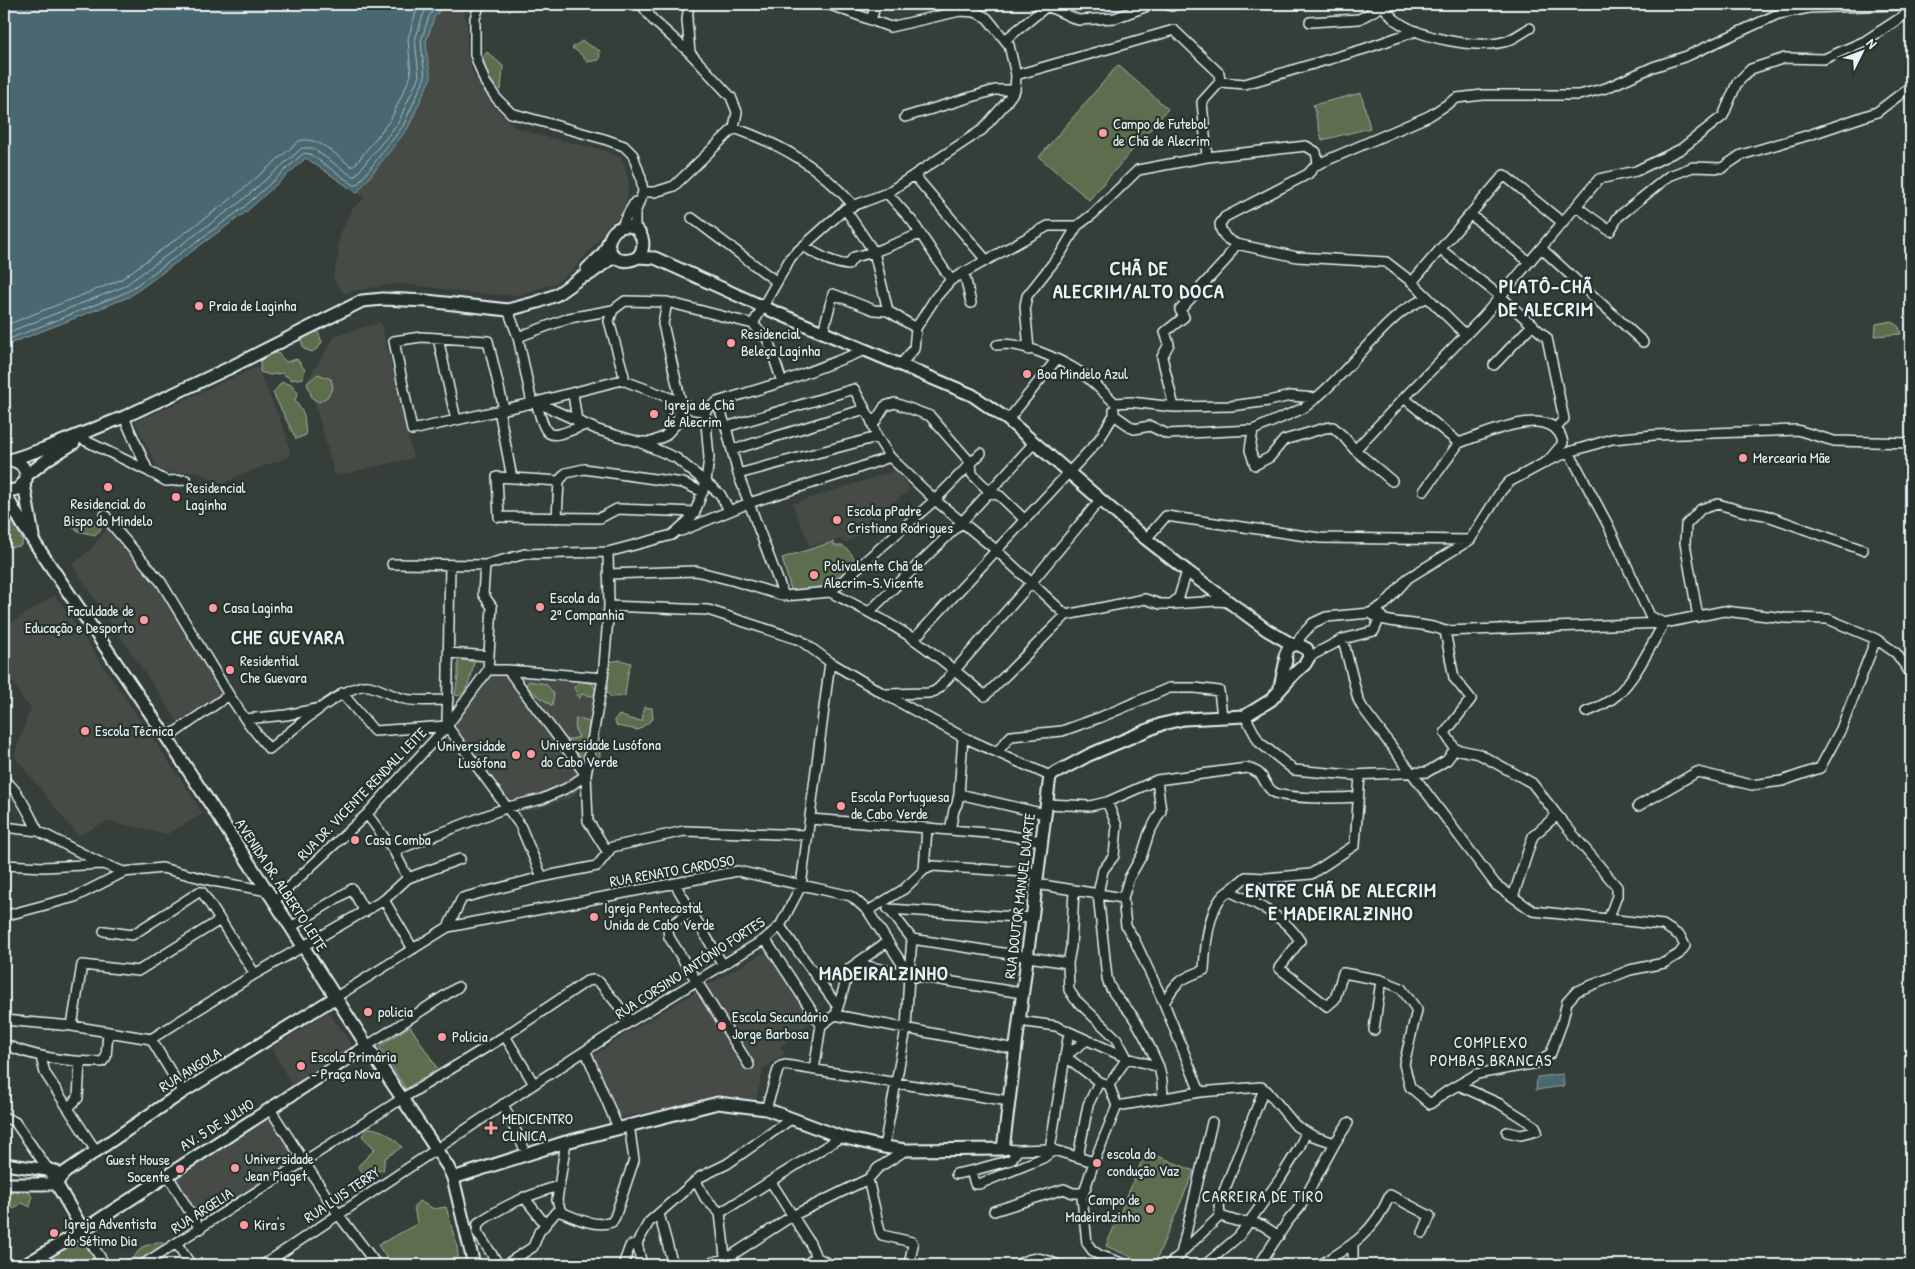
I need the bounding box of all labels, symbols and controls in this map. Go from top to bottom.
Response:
north arrow [1838,28,1888,78]
text: N [1862,34,1882,52]
place label: Campo de Futebol de Chã de Alecrim [1113,113,1210,151]
marker: Campo de Futebol de Chã de Alecrim [1097,127,1109,139]
district label: CHÃ DE ALECRIM/ALTO DOCA [1053,254,1225,304]
district label: PLATÔ-CHÃ DE ALECRIM [1498,272,1594,322]
place label: Praia de Laginha [209,295,296,316]
marker: Praia de Laginha [193,300,205,312]
place label: Residencial Beleça Laginha [741,323,820,361]
marker: Residencial Beleça Laginha [725,337,737,349]
place label: Boa Mindelo Azul [1037,363,1128,384]
marker: Boa Mindelo Azul [1021,368,1033,380]
place label: Igreja de Chã de Alecrim [664,394,735,432]
marker: Igreja de Chã de Alecrim [648,408,660,420]
place label: Mercearia Mãe [1753,447,1831,468]
marker: Mercearia Mãe [1737,452,1749,464]
place label: Residencial Laginha [186,477,246,515]
marker: Residencial do Bispo do Mindelo [102,481,114,493]
marker: Residencial Laginha [170,491,182,503]
place label: Residencial do Bispo do Mindelo [64,493,152,531]
place label: Escola pPadre Cristiana Rodrigues [847,500,953,538]
marker: Escola pPadre Cristiana Rodrigues [831,514,843,526]
place label: Polivalente Chã de Alecrim-S.Vicente [824,555,924,593]
marker: Polivalente Chã de Alecrim-S.Vicente [808,569,820,581]
place label: Escola da 2ª Companhia [550,587,624,625]
place label: Casa Laginha [223,597,293,618]
place label: Faculdade de Educação e Desporto [25,600,134,638]
marker: Escola da 2ª Companhia [534,601,546,613]
marker: Casa Laginha [207,602,219,614]
marker: Faculdade de Educação e Desporto [138,614,150,626]
district label: CHE GUEVARA [231,623,345,650]
place label: Residential Che Guevara [240,650,307,688]
marker: Residential Che Guevara [224,664,236,676]
place label: Escola Técnica [95,720,173,741]
street label: RUA DR. VICENTE RENDALL LEITE [292,722,431,865]
marker: Escola Técnica [79,725,91,737]
place label: Universidade Lusófona do Cabo Verde [541,734,661,772]
place label: Universidade Lusófona [437,735,506,773]
marker: Universidade Lusófona do Cabo Verde [525,748,537,760]
marker: Universidade Lusófona [510,749,522,761]
place label: Escola Portuguesa de Cabo Verde [851,786,949,824]
marker: Escola Portuguesa de Cabo Verde [835,800,847,812]
street label: RUA DOUTOR MANUEL DUARTE [999,812,1040,980]
street label: AVENIDA DR. ALBERTO LEITE [231,814,333,956]
place label: Casa Comba [365,829,431,850]
marker: Casa Comba [349,834,361,846]
street label: RUA RENATO CARDOSO [608,849,736,892]
district label: ENTRE CHÃ DE ALECRIM E MADEIRALZINHO [1245,876,1437,926]
place label: Igreja Pentecostal Unida de Cabo Verde [604,897,715,935]
marker: Igreja Pentecostal Unida de Cabo Verde [588,911,600,923]
street label: RUA CORSINO ANTÓNIO FORTES [611,911,769,1024]
district label: MADEIRALZINHO [819,959,949,986]
place label: policia [378,1001,413,1022]
marker: policia [362,1006,374,1018]
place label: Escola Secundário Jorge Barbosa [732,1006,828,1044]
marker: Escola Secundário Jorge Barbosa [716,1020,728,1032]
place label: Polícia [452,1026,488,1047]
marker: Polícia [436,1031,448,1043]
district label: COMPLEXO POMBAS BRANCAS [1430,1031,1552,1071]
street label: RUA ANGOLA [155,1042,225,1097]
place label: Escola Primária - Praça Nova [311,1046,396,1084]
marker: Escola Primária - Praça Nova [295,1060,307,1072]
street label: AV. 5 DE JULHO [175,1093,258,1156]
place label: MEDICENTRO CLINICA [502,1108,573,1146]
marker: MEDICENTRO CLINICA [484,1121,498,1135]
place label: escola do condução Vaz [1107,1143,1180,1181]
place label: Universidade Jean Piaget [245,1148,314,1186]
place label: Guest House Socente [106,1149,170,1187]
marker: escola do condução Vaz [1091,1157,1103,1169]
street label: RUA LUIS TERRY [300,1161,384,1228]
marker: Universidade Jean Piaget [229,1162,241,1174]
marker: Guest House Socente [174,1163,186,1175]
street label: RUA ARGELIA [167,1182,237,1239]
district label: CARREIRA DE TIRO [1202,1185,1324,1207]
place label: Campo de Madeiralzinho [1065,1189,1140,1227]
marker: Campo de Madeiralzinho [1144,1203,1156,1215]
place label: Igreja Adventista do Sétimo Dia [64,1213,156,1251]
place label: Kira's [254,1214,285,1235]
marker: Kira's [238,1219,250,1231]
marker: Igreja Adventista do Sétimo Dia [48,1227,60,1239]

